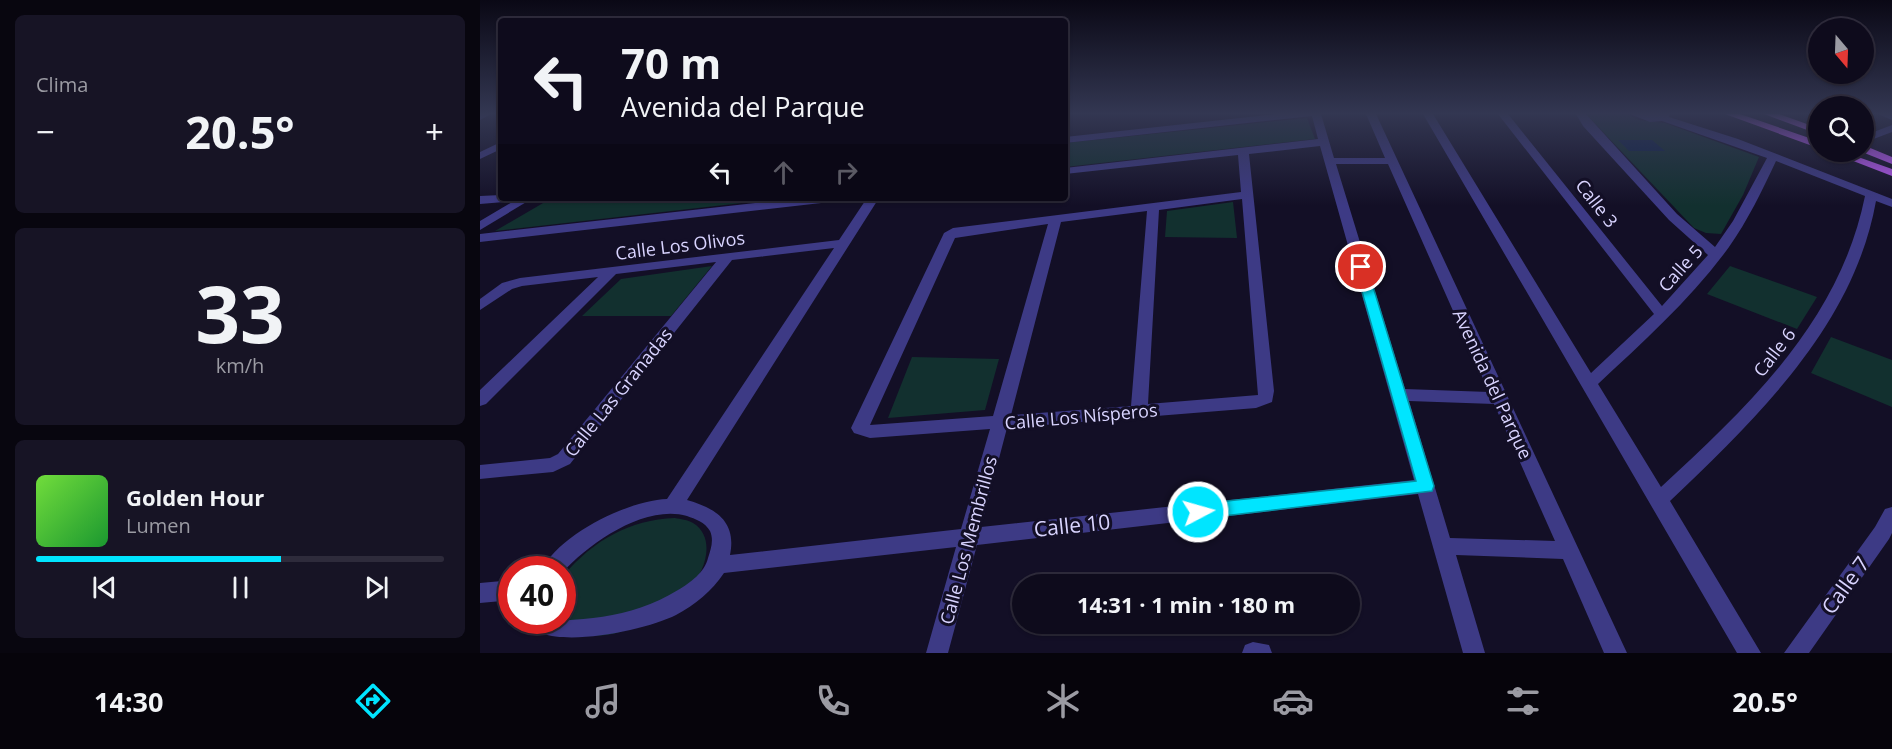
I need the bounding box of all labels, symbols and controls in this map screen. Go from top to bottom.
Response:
north arrow [1808,18,1874,84]
map controls [1808,18,1874,162]
text: 70 m [621,34,721,91]
icon: left [522,42,600,120]
text: Clima [36,71,88,98]
text: Avenida del Parque [621,88,865,125]
button: search [1808,96,1874,162]
text: 20.5° [185,101,295,162]
text: − [36,109,55,154]
text: + [425,109,444,154]
icon: left [704,156,737,189]
icon: ahead [767,156,800,189]
icon: right [830,156,863,189]
street label: Calle 3 [1570,174,1624,232]
street label: Calle Los Olivos [614,225,746,265]
street label: Calle 5 [1653,239,1707,297]
pin [1335,241,1386,292]
icon: arrive [1344,250,1377,283]
text: 33 [195,260,285,366]
street label: Avenida del Parque [1448,305,1538,463]
street label: Calle Las Granadas [559,323,677,461]
street label: Calle 6 [1747,323,1801,381]
text: km/h [216,352,264,379]
street label: Calle Los Nísperos [1004,397,1158,435]
street label: Calle Los Membrillos [934,453,1002,627]
position arrow [1166,480,1230,544]
text: Golden Hour [126,482,264,512]
street label: Calle 10 [1032,507,1112,543]
text: Lumen [126,512,191,539]
street label: Calle 7 [1815,551,1875,619]
speed limit sign: 40 [498,556,576,634]
icon: previous [88,571,121,604]
icon: pause [224,571,257,604]
icon: next [360,571,393,604]
text: 14:31 · 1 min · 180 m [1077,589,1295,619]
icon: directions [352,680,394,722]
icon: music [582,680,624,722]
icon: phone [812,680,854,722]
icon: climate [1042,680,1084,722]
icon: car [1272,680,1314,722]
icon: filters [1502,680,1544,722]
text: 14:30 [94,683,164,720]
text: 20.5° [1732,683,1798,720]

